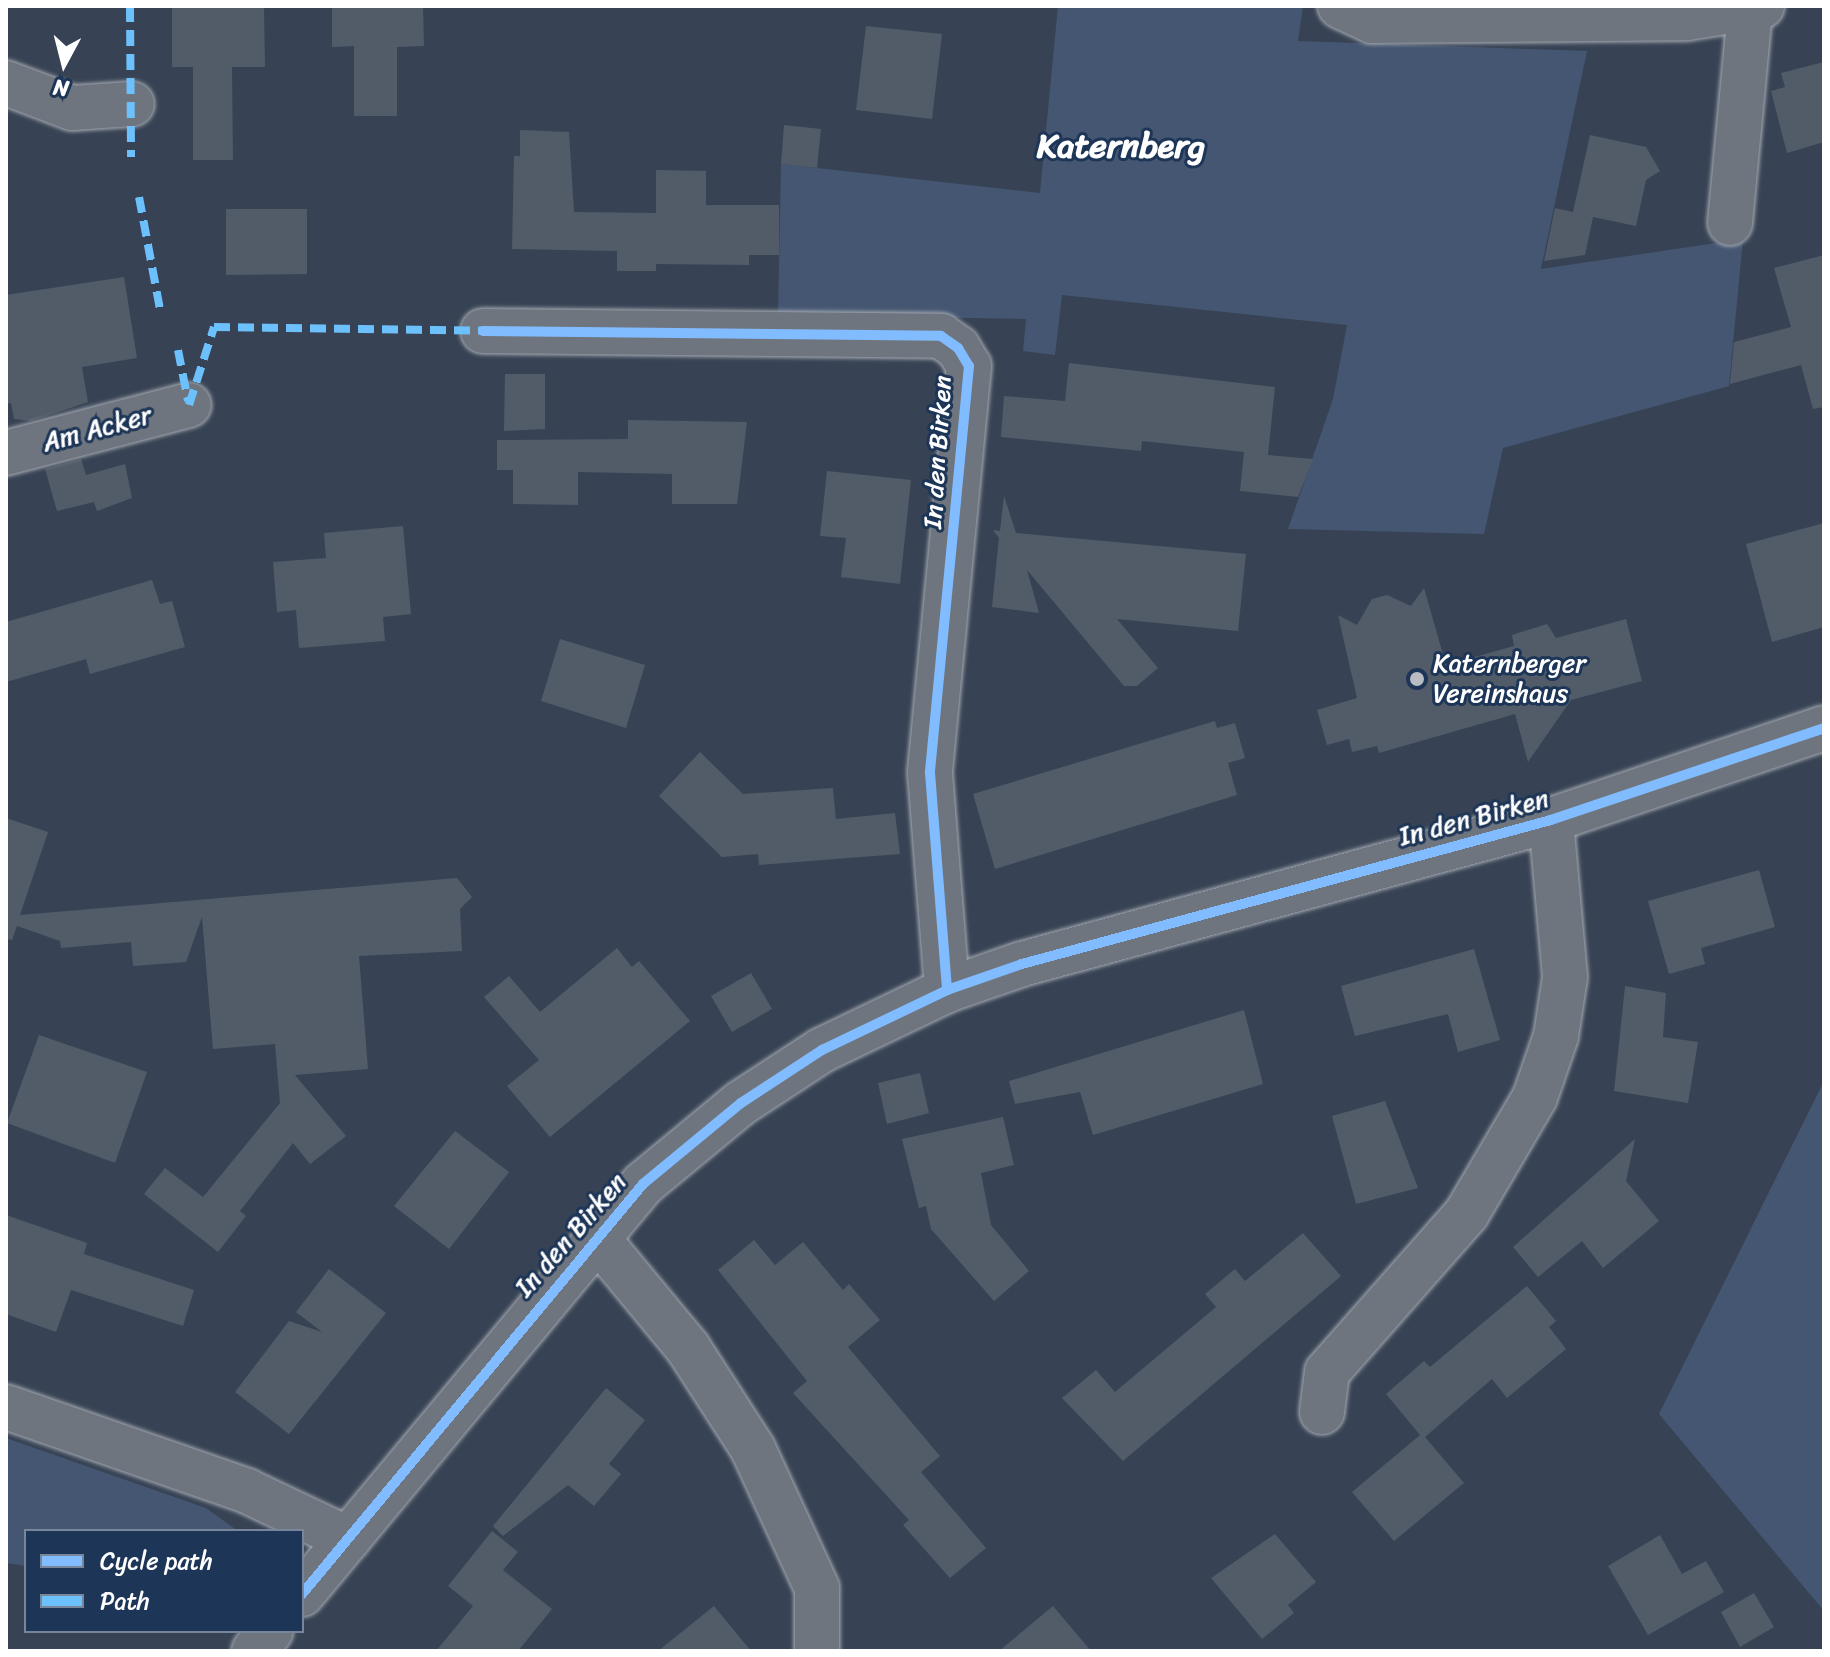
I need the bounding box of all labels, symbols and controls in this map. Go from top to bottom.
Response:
north arrow [24,24,104,104]
text: N [51,68,71,109]
district label: Katernberg [1037,127,1205,167]
street label: In den Birken [917,374,959,530]
street label: Am Acker [39,399,155,459]
place label: Katernberger Vereinshaus [1433,648,1586,710]
marker: Katernberger Vereinshaus [1408,670,1426,688]
street label: In den Birken [1395,783,1553,853]
street label: In den Birken [509,1166,633,1304]
legend [24,1529,304,1633]
text: Cycle path [100,1540,213,1582]
text: Path [100,1580,150,1622]

